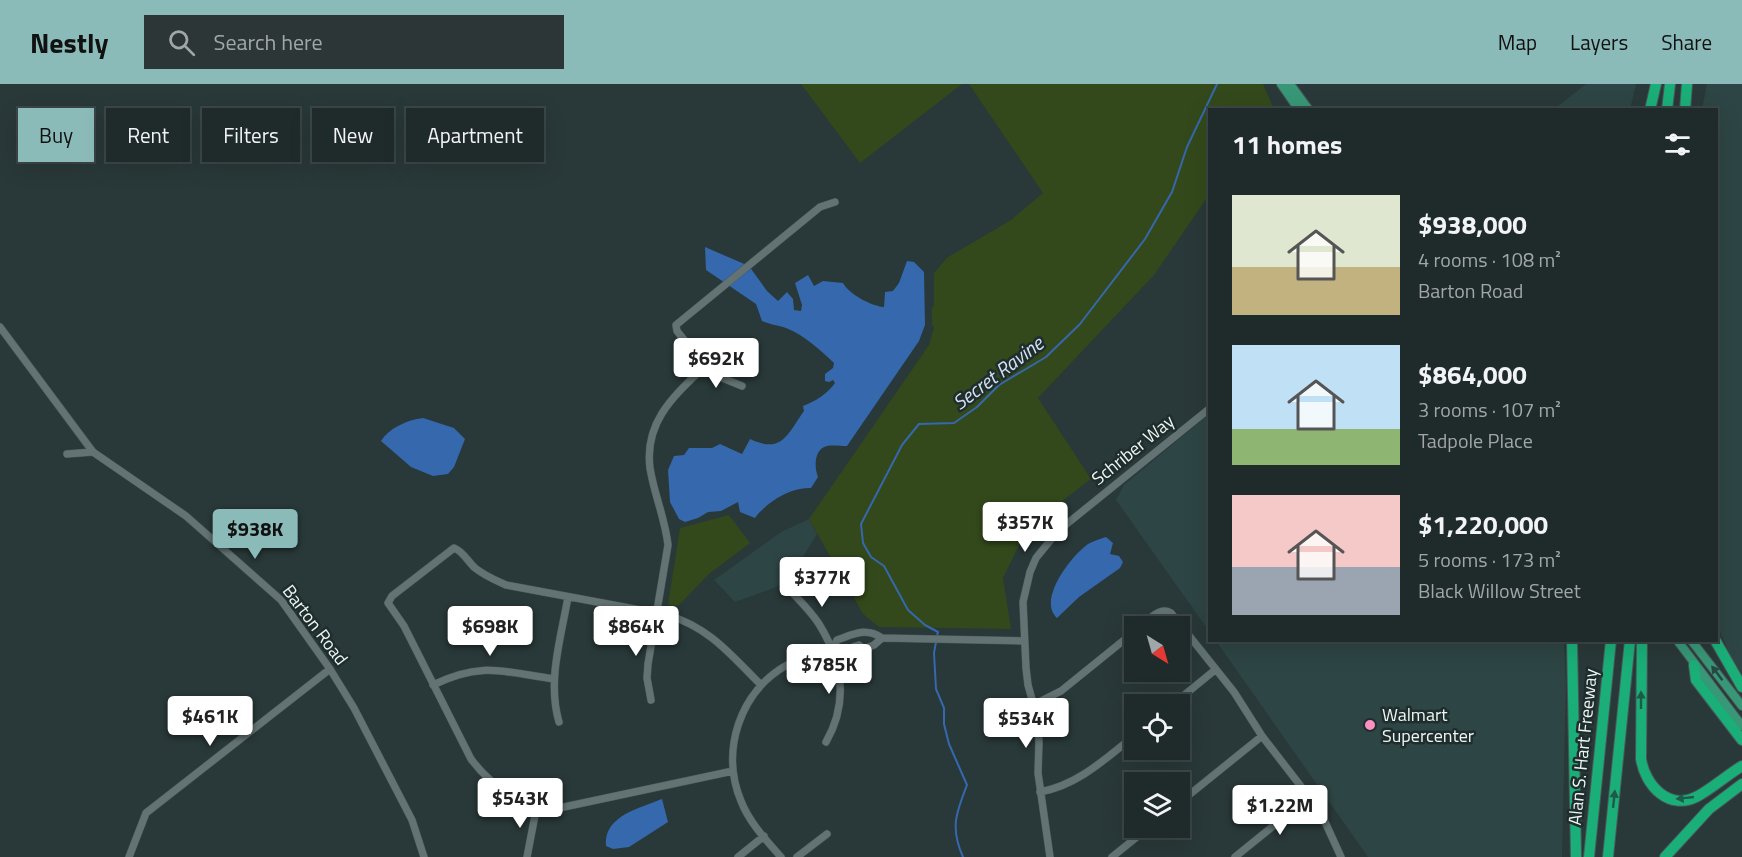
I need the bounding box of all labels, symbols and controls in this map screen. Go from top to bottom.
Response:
search box [144,15,564,69]
text: Nestly [30,21,108,64]
text: Search here [213,25,323,59]
icon: search [165,26,198,59]
text: Map [1498,26,1537,58]
text: Layers [1570,26,1628,58]
text: Share [1661,26,1712,58]
chip: Buy [18,108,94,162]
chip: Rent [106,108,190,162]
chip: Filters [202,108,300,162]
chip: New [312,108,394,162]
chip: Apartment [406,108,544,162]
text: 11 homes [1232,125,1342,164]
icon: filters [1661,128,1694,161]
text: $938,000 [1418,205,1527,244]
icon: home [1280,219,1352,291]
text: 4 rooms · 108 m² [1418,244,1561,275]
text: Barton Road [1418,275,1523,306]
water label: Secret Ravine [946,327,1051,417]
pin: $692K [674,338,758,389]
text: $692K [688,342,744,373]
text: $864,000 [1418,355,1527,394]
icon: home [1280,369,1352,441]
text: 3 rooms · 107 m² [1418,394,1561,425]
street label: Schriber Way [1086,408,1180,491]
text: Tadpole Place [1418,425,1533,456]
pin: $357K [983,502,1067,553]
text: $1,220,000 [1418,505,1548,544]
text: $357K [997,506,1053,537]
pin: $938K [213,509,297,560]
text: $938K [227,513,283,544]
icon: home [1280,519,1352,591]
text: 5 rooms · 173 m² [1418,544,1561,575]
pin: $377K [780,557,864,608]
text: $377K [794,561,850,592]
text: Black Willow Street [1418,575,1581,606]
street label: Barton Road [276,579,355,671]
pin: $698K [448,606,532,657]
pin: $864K [594,606,678,657]
text: $698K [462,610,518,641]
text: $864K [608,610,664,641]
north arrow [1124,616,1190,682]
map controls [1124,616,1190,838]
pin: $785K [787,644,871,695]
text: $785K [801,648,857,679]
one-way arrow [1711,666,1723,681]
street label: Alan S. Hart Freeway [1561,667,1604,827]
one-way arrow [1636,691,1646,710]
button: locate [1124,694,1190,760]
pin: $461K [168,696,252,747]
pin: $534K [984,698,1068,749]
text: $461K [182,700,238,731]
place label: Walmart Supercenter [1382,701,1474,749]
text: $534K [998,702,1054,733]
marker: Walmart Supercenter [1363,718,1377,732]
button: layers [1124,772,1190,838]
pin: $543K [478,778,562,829]
text: $543K [492,782,548,813]
pin: $1.22M [1231,785,1329,836]
text: $1.22M [1246,789,1314,820]
one-way arrow [1609,789,1619,808]
one-way arrow [1675,793,1694,803]

